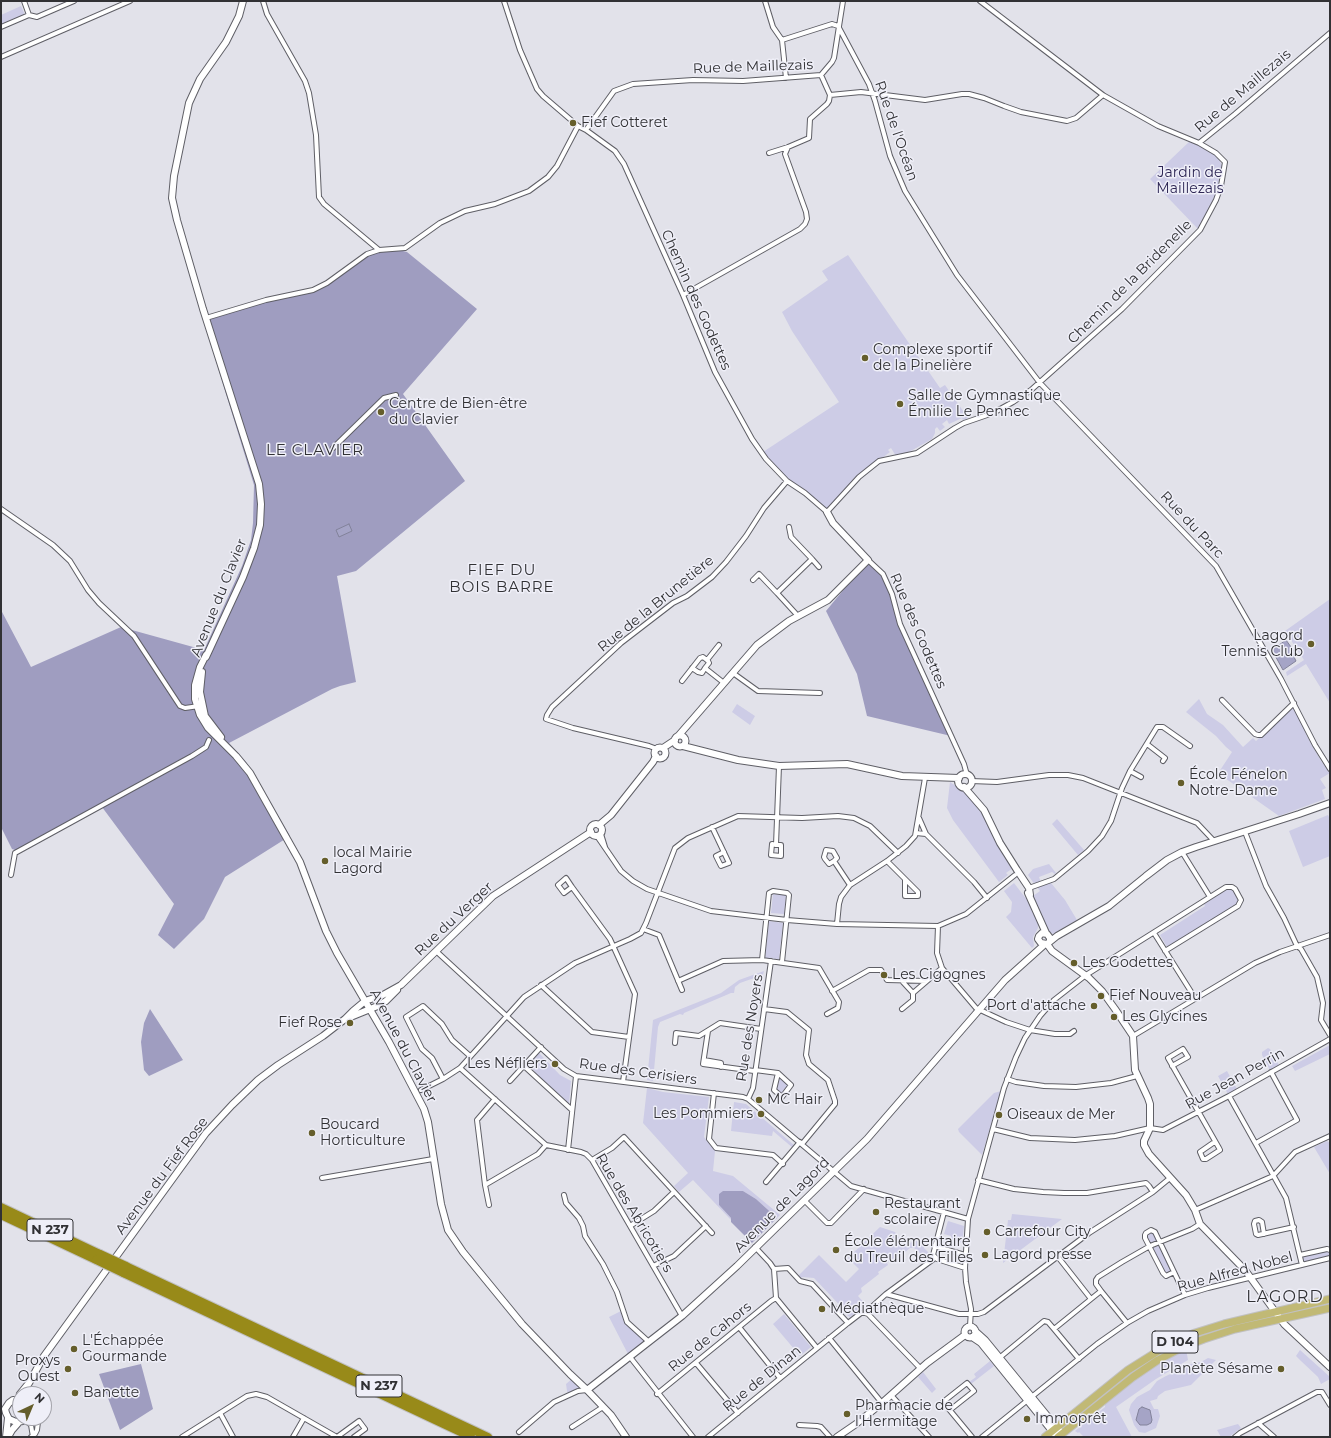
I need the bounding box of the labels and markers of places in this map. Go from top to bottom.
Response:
place label: Fief Cotteret [581,115,668,131]
marker: Fief Cotteret [568,118,578,128]
place label: Complexe sportif de la Pinelière [873,342,992,374]
marker: Complexe sportif de la Pinelière [860,353,870,363]
place label: Salle de Gymnastique Émilie Le Pennec [908,388,1061,420]
place label: Centre de Bien-être du Clavier [389,396,527,428]
marker: Salle de Gymnastique Émilie Le Pennec [895,399,905,409]
marker: Centre de Bien-être du Clavier [376,407,386,417]
place label: Lagord Tennis Club [1221,628,1303,660]
marker: Lagord Tennis Club [1306,639,1316,649]
place label: École Fénelon Notre-Dame [1189,767,1288,800]
marker: École Fénelon Notre-Dame [1176,778,1186,788]
place label: local Mairie Lagord [333,845,412,878]
marker: local Mairie Lagord [320,856,330,866]
place label: Les Godettes [1082,955,1173,971]
marker: Les Godettes [1069,958,1079,968]
place label: Les Cigognes [892,967,985,983]
marker: Les Cigognes [879,970,889,980]
place label: Fief Nouveau [1109,988,1201,1004]
marker: Fief Nouveau [1096,991,1106,1001]
place label: Port d'attache [987,998,1086,1014]
marker: Port d'attache [1089,1001,1099,1011]
place label: Les Glycines [1122,1009,1207,1025]
marker: Les Glycines [1109,1012,1119,1022]
place label: Fief Rose [278,1015,342,1031]
marker: Fief Rose [345,1018,355,1028]
place label: Les Néfliers [467,1056,547,1072]
marker: Les Néfliers [550,1059,560,1069]
place label: MC Hair [767,1092,823,1108]
marker: MC Hair [754,1095,764,1105]
place label: Les Pommiers [653,1106,753,1122]
place label: Oiseaux de Mer [1007,1107,1115,1123]
marker: Les Pommiers [756,1109,766,1119]
marker: Oiseaux de Mer [994,1110,1004,1120]
place label: Boucard Horticulture [320,1117,405,1150]
marker: Boucard Horticulture [307,1128,317,1138]
place label: Restaurant scolaire [884,1196,961,1228]
marker: Restaurant scolaire [871,1207,881,1217]
place label: Carrefour City [995,1224,1091,1240]
marker: Carrefour City [982,1227,992,1237]
place label: École élémentaire du Treuil des Filles [844,1234,973,1266]
marker: École élémentaire du Treuil des Filles [831,1245,841,1255]
place label: Lagord presse [993,1247,1092,1263]
marker: Lagord presse [980,1250,990,1260]
place label: Médiathèque [830,1301,924,1317]
marker: Médiathèque [817,1304,827,1314]
place label: L'Échappée Gourmande [82,1333,167,1366]
marker: L'Échappée Gourmande [69,1344,79,1354]
place label: Proxys Ouest [15,1353,60,1386]
place label: Planète Sésame [1160,1361,1273,1377]
marker: Proxys Ouest [63,1364,73,1374]
marker: Planète Sésame [1276,1364,1286,1374]
place label: Banette [83,1385,139,1401]
marker: Banette [70,1388,80,1398]
place label: Pharmacie de l'Hermitage [855,1398,953,1430]
marker: Pharmacie de l'Hermitage [842,1409,852,1419]
place label: Immoprêt [1035,1411,1107,1427]
marker: Immoprêt [1022,1414,1032,1424]

